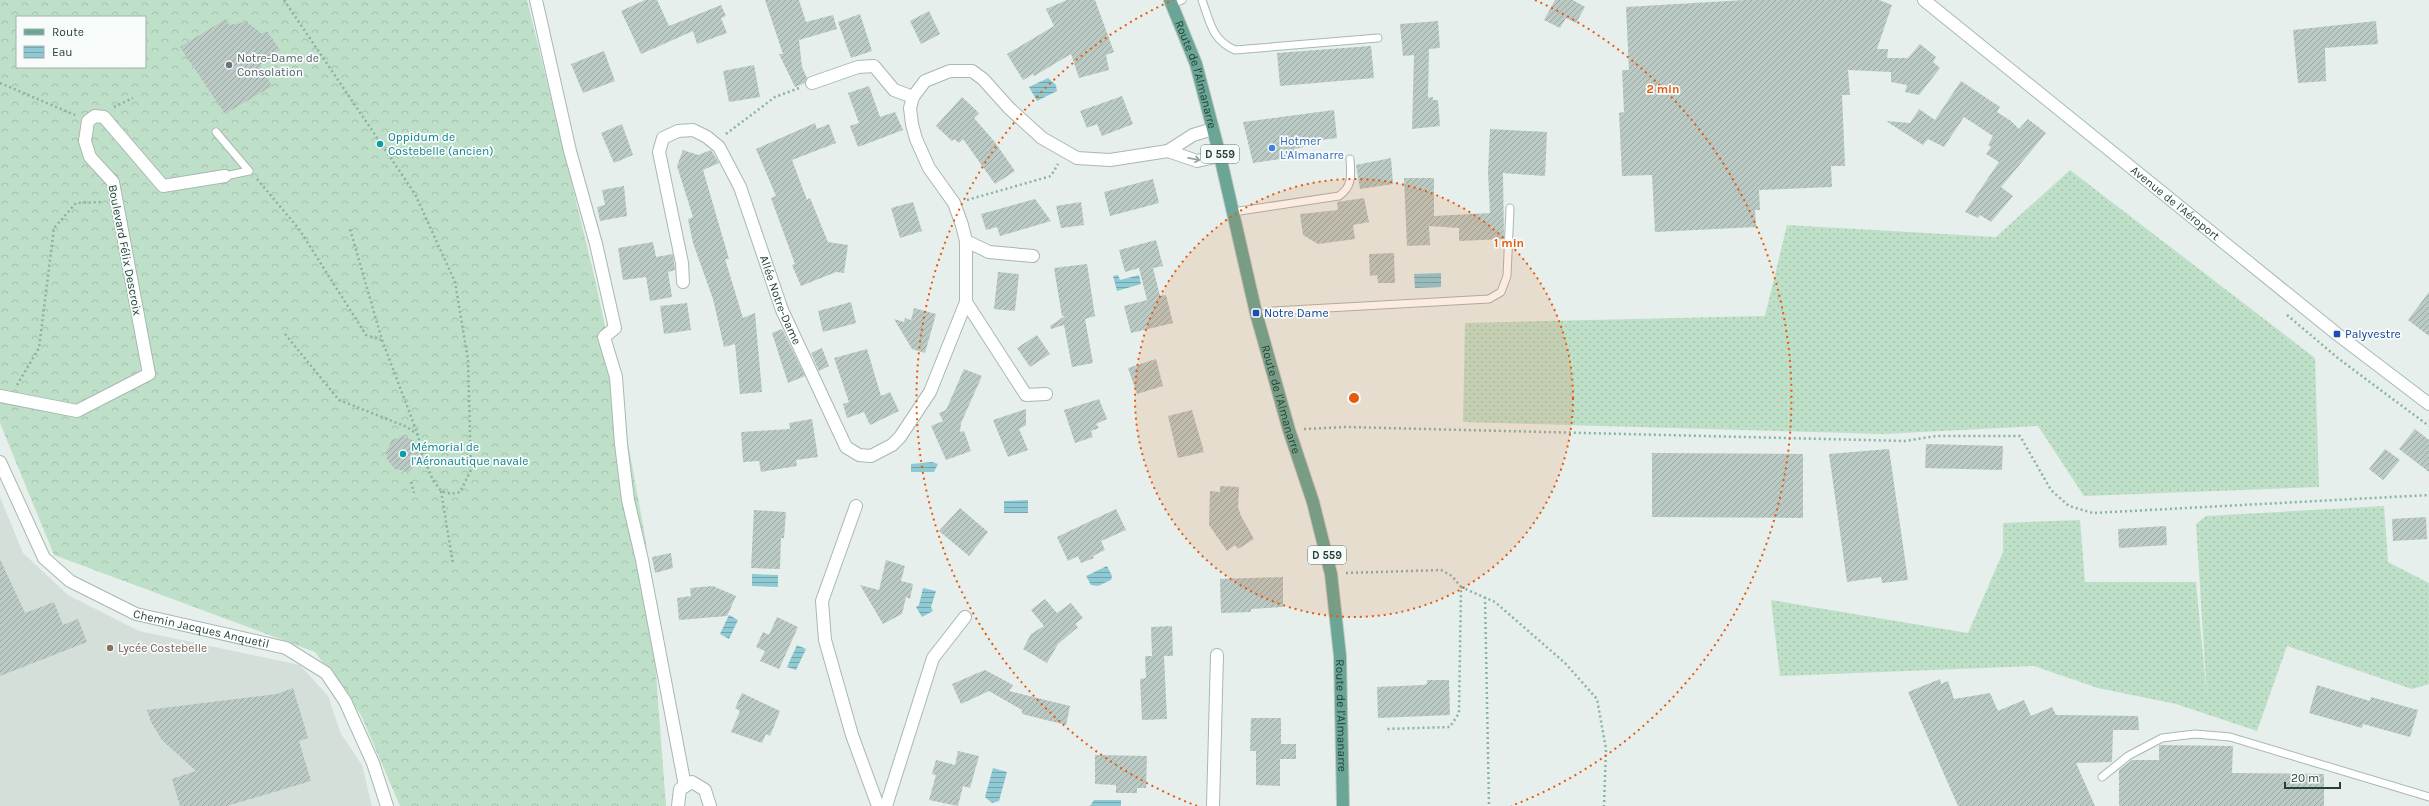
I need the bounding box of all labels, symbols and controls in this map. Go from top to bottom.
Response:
legend [16,16,146,68]
street label: Route de l'Almanarre [1172,18,1220,130]
text: Route [52,25,84,39]
text: Eau [52,45,73,59]
place label: Notre-Dame de Consolation [237,51,319,79]
marker: Notre-Dame de Consolation [224,60,234,70]
text: 2 min [1646,82,1680,96]
place label: Oppidum de Costebelle (ancien) [388,130,493,158]
place label: Hotmer L'Almanarre [1280,134,1344,162]
marker: Oppidum de Costebelle (ancien) [375,139,385,149]
marker: Hotmer L'Almanarre [1267,143,1277,153]
road number: D 559 [1201,145,1239,163]
one-way arrow [1187,155,1200,163]
street label: Avenue de l'Aéroport [2128,163,2223,243]
street label: Boulevard Félix Descroix [105,183,145,317]
text: 1 min [1494,236,1524,250]
street label: Allée Notre-Dame [757,253,804,347]
place label: Notre Dame [1264,306,1329,320]
marker: Notre Dame [1251,308,1261,318]
place label: Palyvestre [2345,327,2401,341]
marker: Palyvestre [2332,329,2342,339]
street label: Route de l'Almanarre [1258,343,1303,456]
centre of rings [1347,391,1361,405]
place label: Mémorial de l'Aéronautique navale [411,440,528,468]
marker: Mémorial de l'Aéronautique navale [398,449,408,459]
road number: D 559 [1308,546,1346,564]
street label: Chemin Jacques Anquetil [132,607,271,651]
place label: Lycée Costebelle [118,641,207,655]
marker: Lycée Costebelle [105,643,115,653]
street label: Route de l'Almanarre [1333,659,1349,772]
scale bar [2285,764,2340,790]
text: 20 m [2291,771,2319,785]

